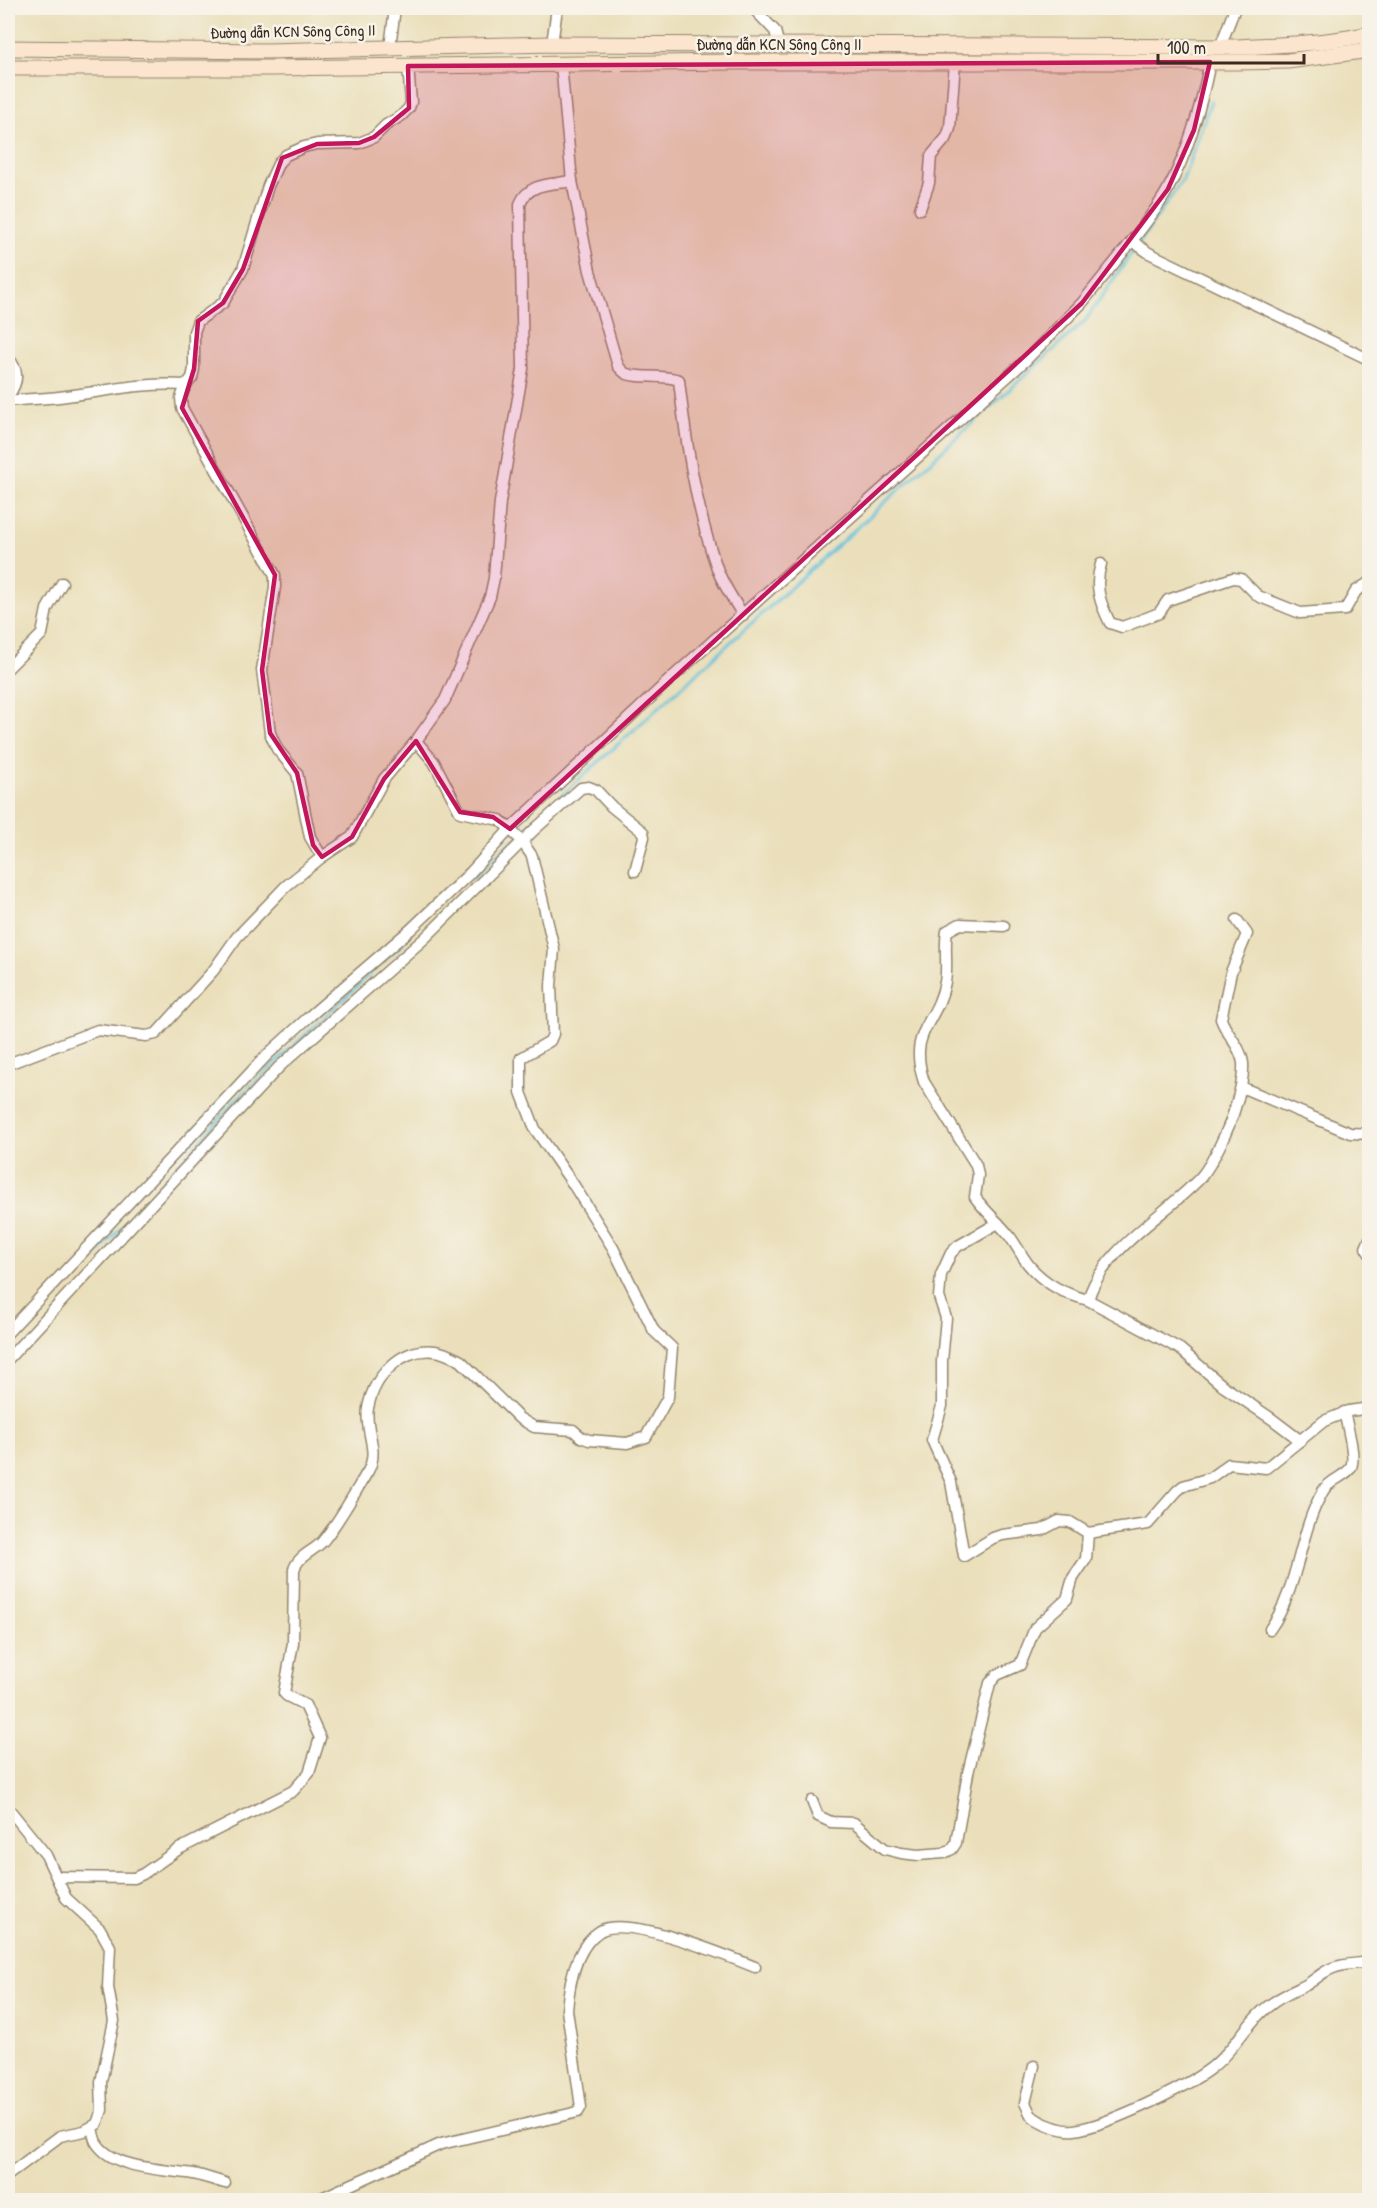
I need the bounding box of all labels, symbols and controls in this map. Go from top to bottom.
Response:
street label: Đường dẫn KCN Sông Công II [210,19,376,43]
scale bar [1158,27,1304,65]
street label: Đường dẫn KCN Sông Công II [696,33,862,55]
text: 100 m [1167,35,1206,60]

